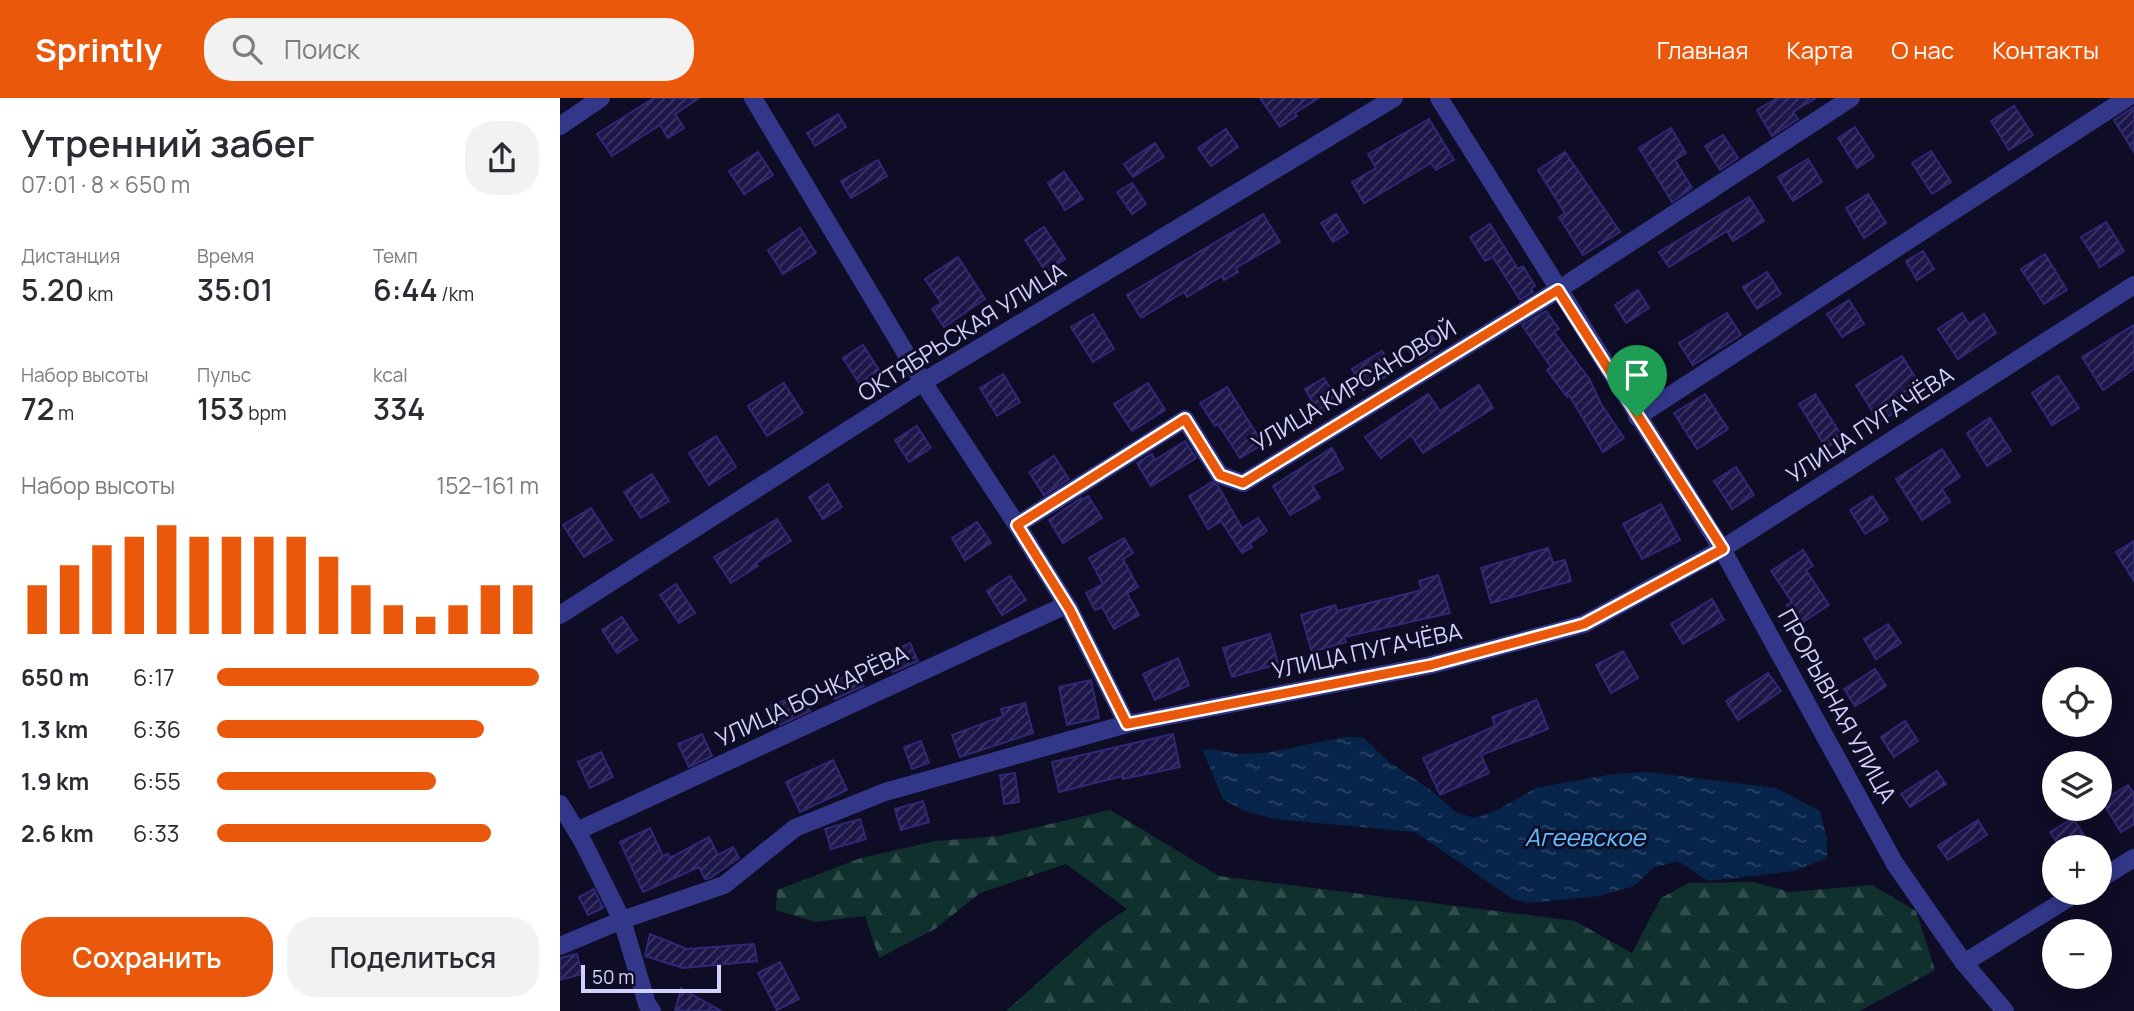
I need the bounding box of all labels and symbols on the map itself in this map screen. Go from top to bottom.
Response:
street label: ОКТЯБРЬСКАЯ УЛИЦА [851,254,1072,408]
street label: УЛИЦА КИРСАНОВОЙ [1245,311,1462,459]
pin [1607,345,1667,417]
street label: УЛИЦА ПУГАЧЁВА [1780,358,1960,490]
street label: ПРОРЫВНАЯ УЛИЦА [1771,603,1905,809]
street label: УЛИЦА ПУГАЧЁВА [1269,614,1465,686]
street label: УЛИЦА БОЧКАРЁВА [710,636,914,754]
water label: Агеевское [1525,820,1647,853]
scale bar [581,962,721,994]

